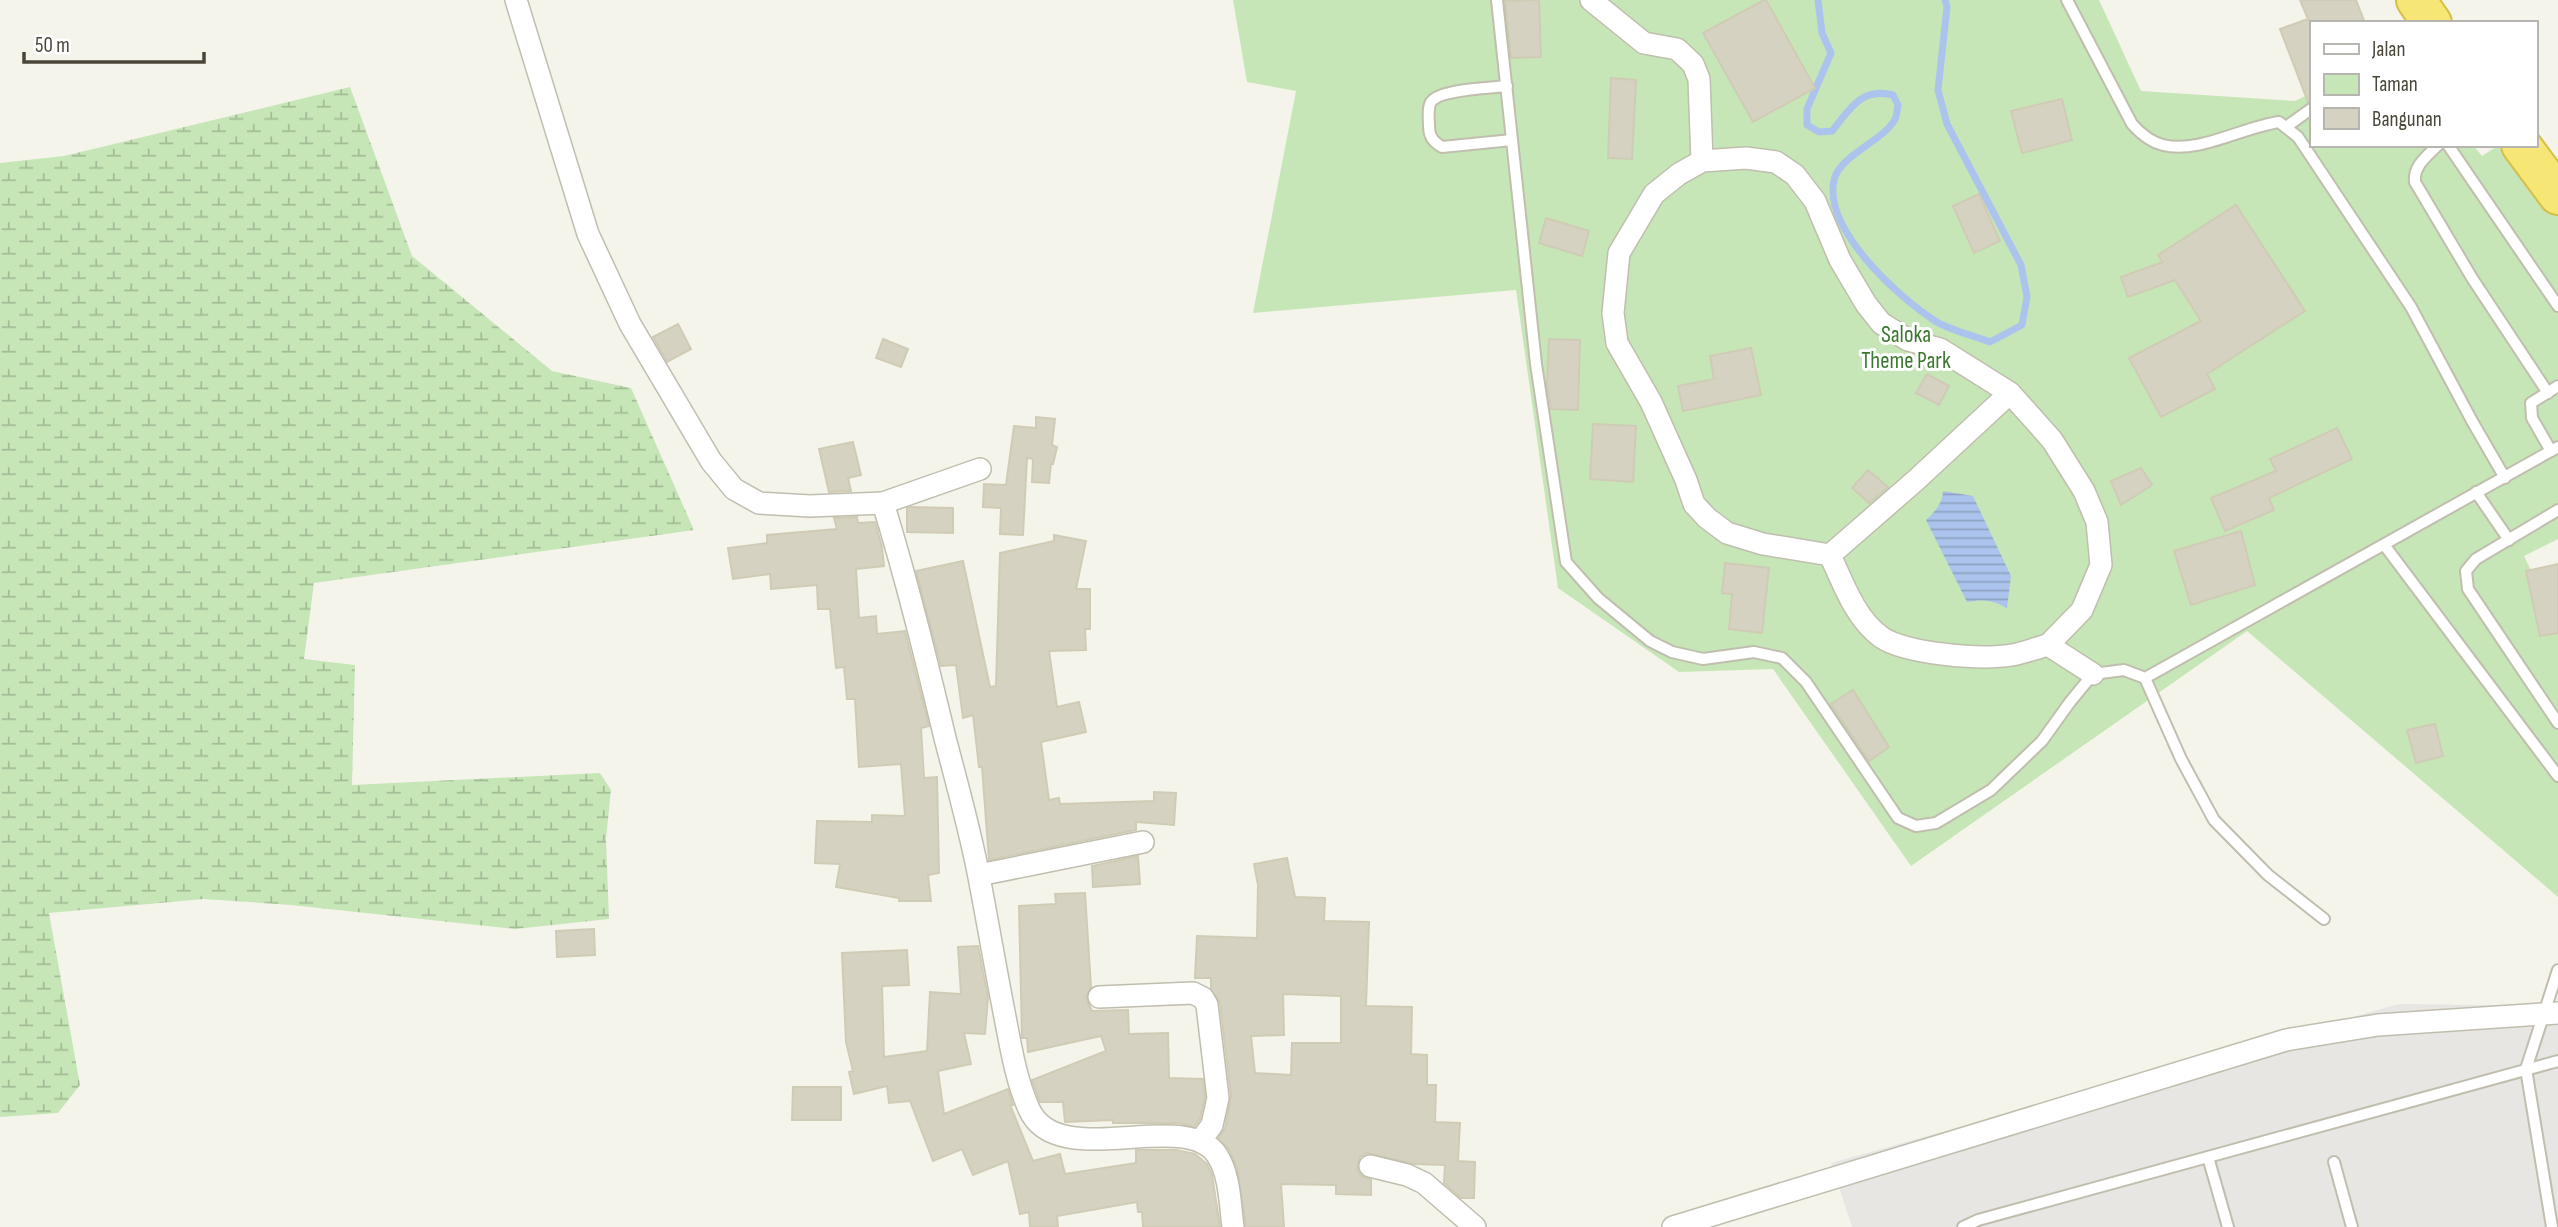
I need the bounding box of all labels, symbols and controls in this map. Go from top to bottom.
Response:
scale bar [24,21,205,65]
legend [2310,21,2537,147]
text: 50 m [35,33,70,58]
text: Jalan [2371,37,2405,62]
text: Taman [2372,72,2418,97]
text: Bangunan [2372,107,2442,132]
park label: Saloka Theme Park [1861,321,1951,375]

